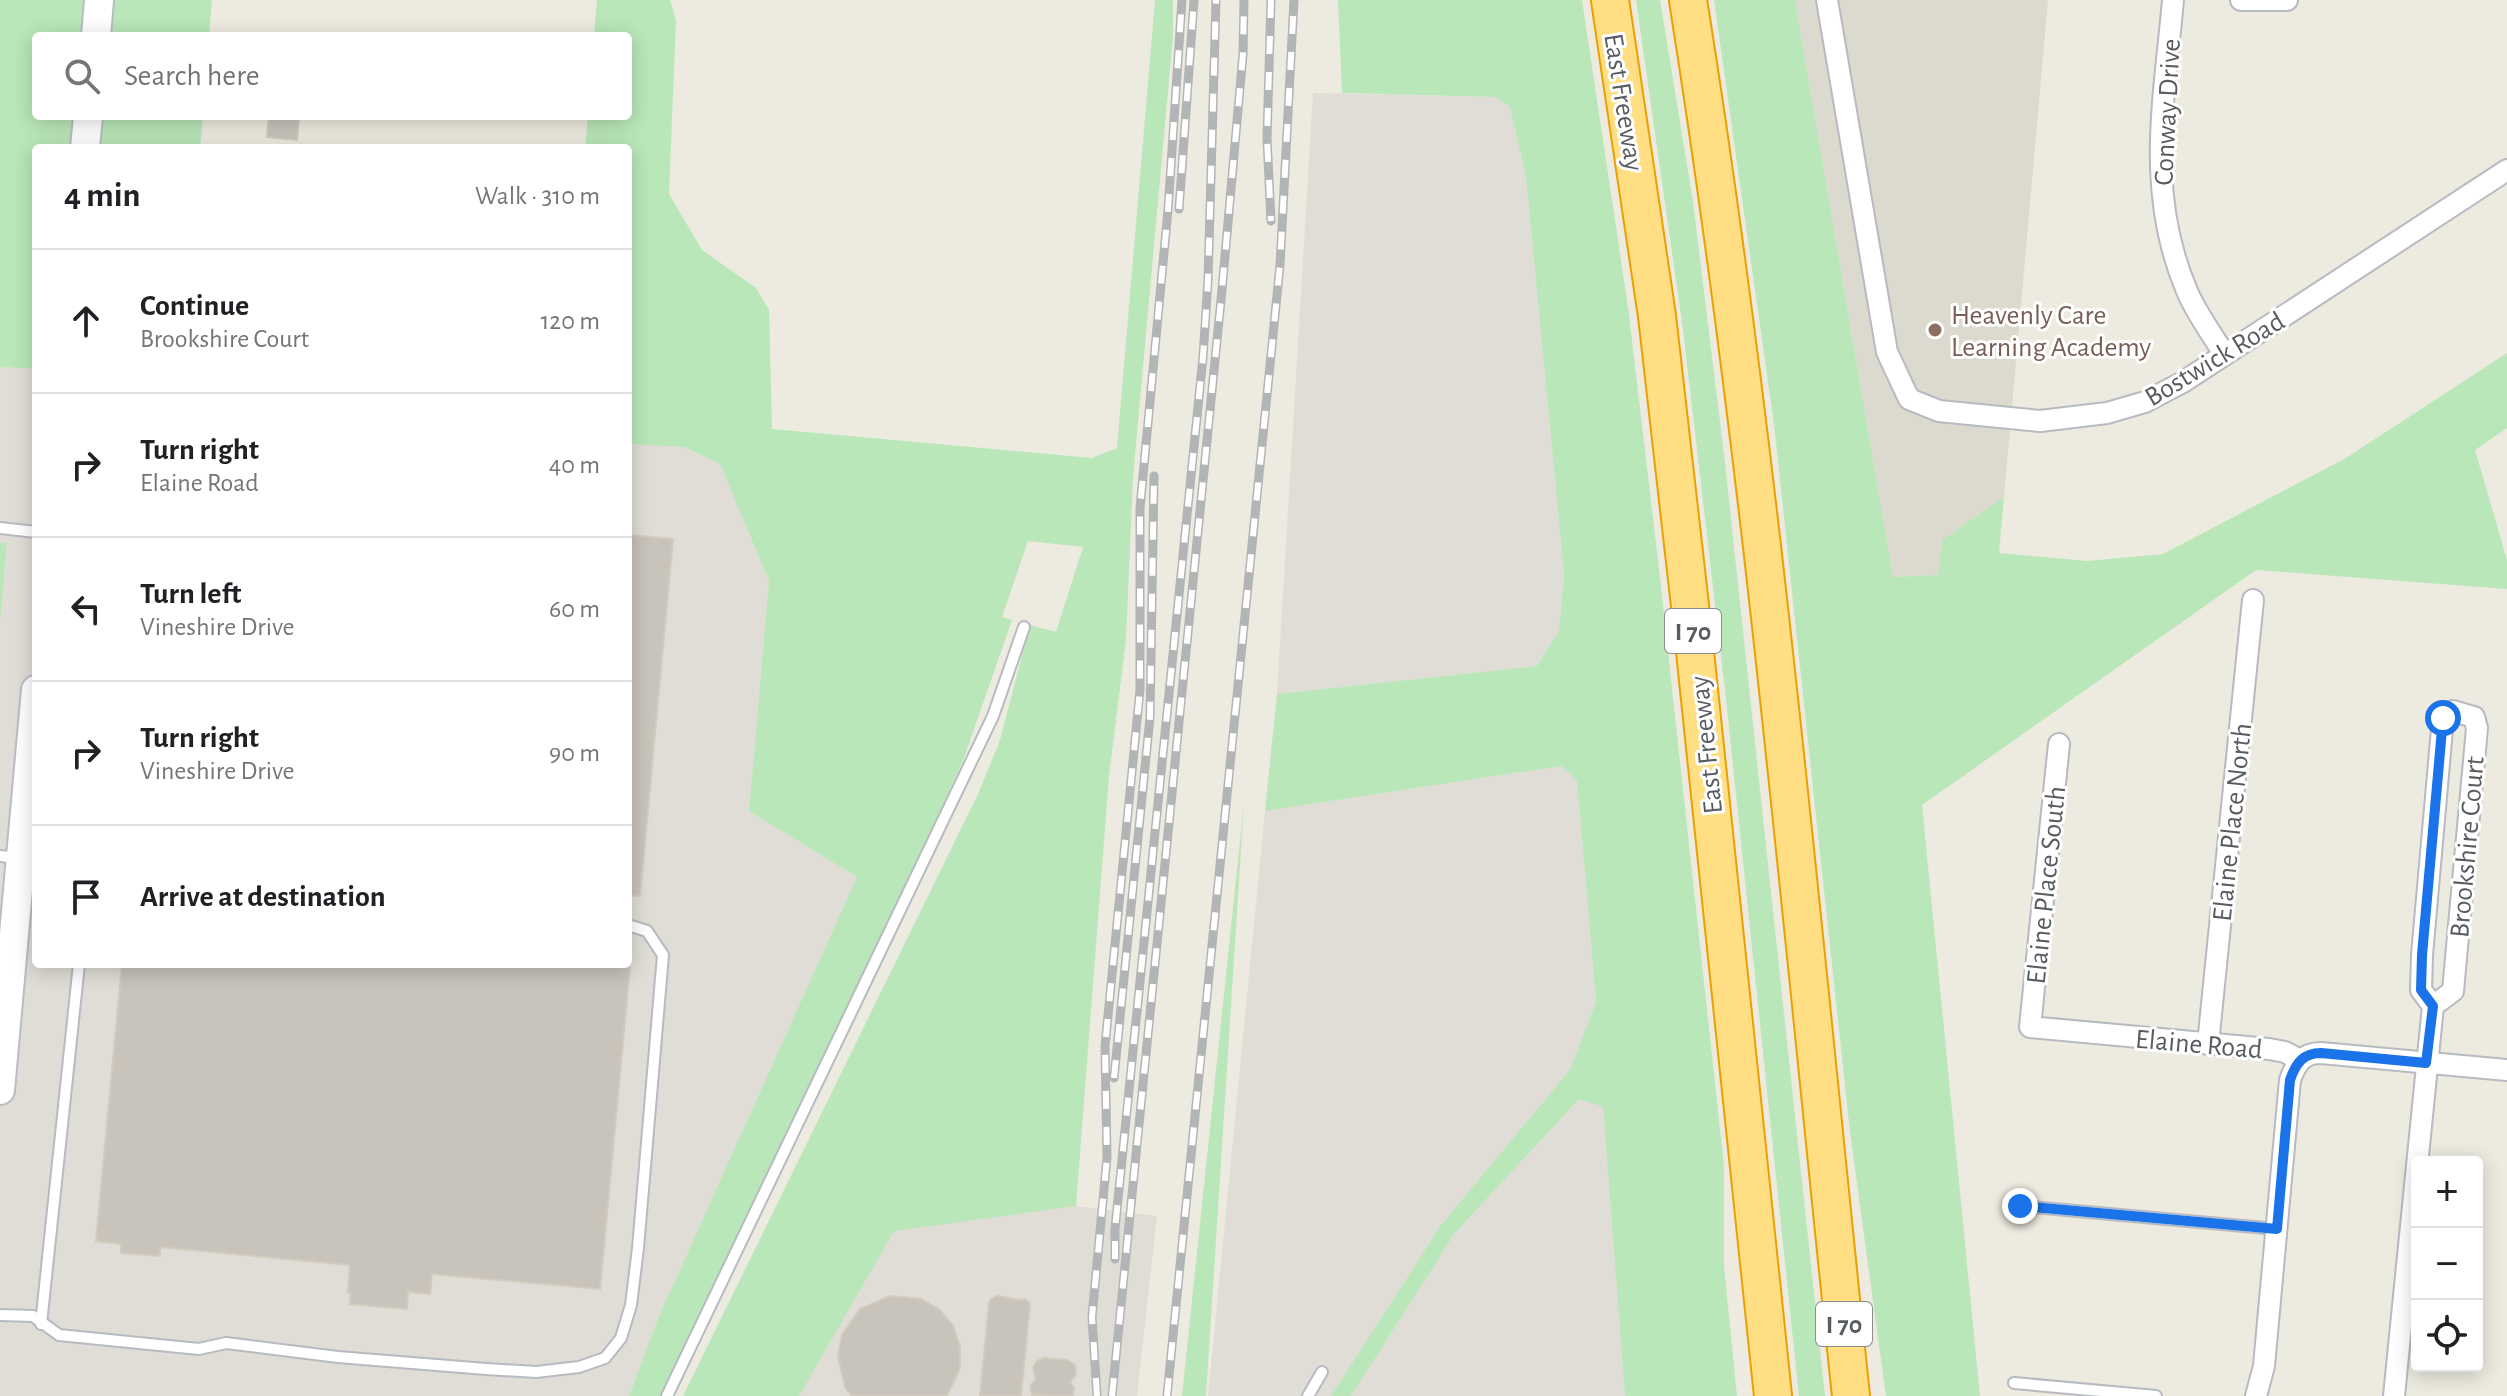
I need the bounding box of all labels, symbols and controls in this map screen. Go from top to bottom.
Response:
search box [32,32,632,120]
street label: East Freeway [1598,32,1648,173]
street label: Conway Drive [2150,38,2186,186]
icon: search [60,54,104,98]
text: Search here [124,61,260,91]
text: 4 min [64,179,141,213]
text: Walk · 310 m [475,183,600,209]
text: Continue [140,291,249,321]
icon: ahead [64,299,108,343]
place label: Heavenly Care Learning Academy [1951,302,2151,362]
street label: Bostwick Road [2140,307,2290,412]
text: 120 m [540,308,600,334]
marker: Heavenly Care Learning Academy [1926,321,1944,339]
text: Brookshire Court [140,326,309,352]
text: Turn right [140,435,259,465]
icon: right [64,443,108,487]
text: 40 m [549,452,600,478]
text: Elaine Road [140,470,259,496]
text: Turn left [140,579,241,609]
icon: left [64,587,108,631]
text: 60 m [549,596,600,622]
road number: I 70 [1665,609,1721,653]
text: Vineshire Drive [140,614,295,640]
street label: East Freeway [1686,674,1728,815]
route start [2425,700,2461,736]
street label: Elaine Place North [2209,722,2257,923]
text: Turn right [140,723,259,753]
icon: right [64,731,108,775]
text: 90 m [549,740,600,766]
street label: Brookshire Court [2446,755,2490,939]
text: Vineshire Drive [140,758,295,784]
street label: Elaine Place South [2023,785,2071,986]
icon: arrive [64,875,108,919]
text: Arrive at destination [140,882,386,912]
street label: Elaine Road [2134,1025,2264,1065]
map controls [2411,1156,2483,1372]
button: + [2411,1156,2483,1228]
route end [2002,1188,2038,1224]
button: − [2411,1228,2483,1300]
button: locate [2411,1300,2483,1372]
road number: I 70 [1816,1302,1872,1346]

